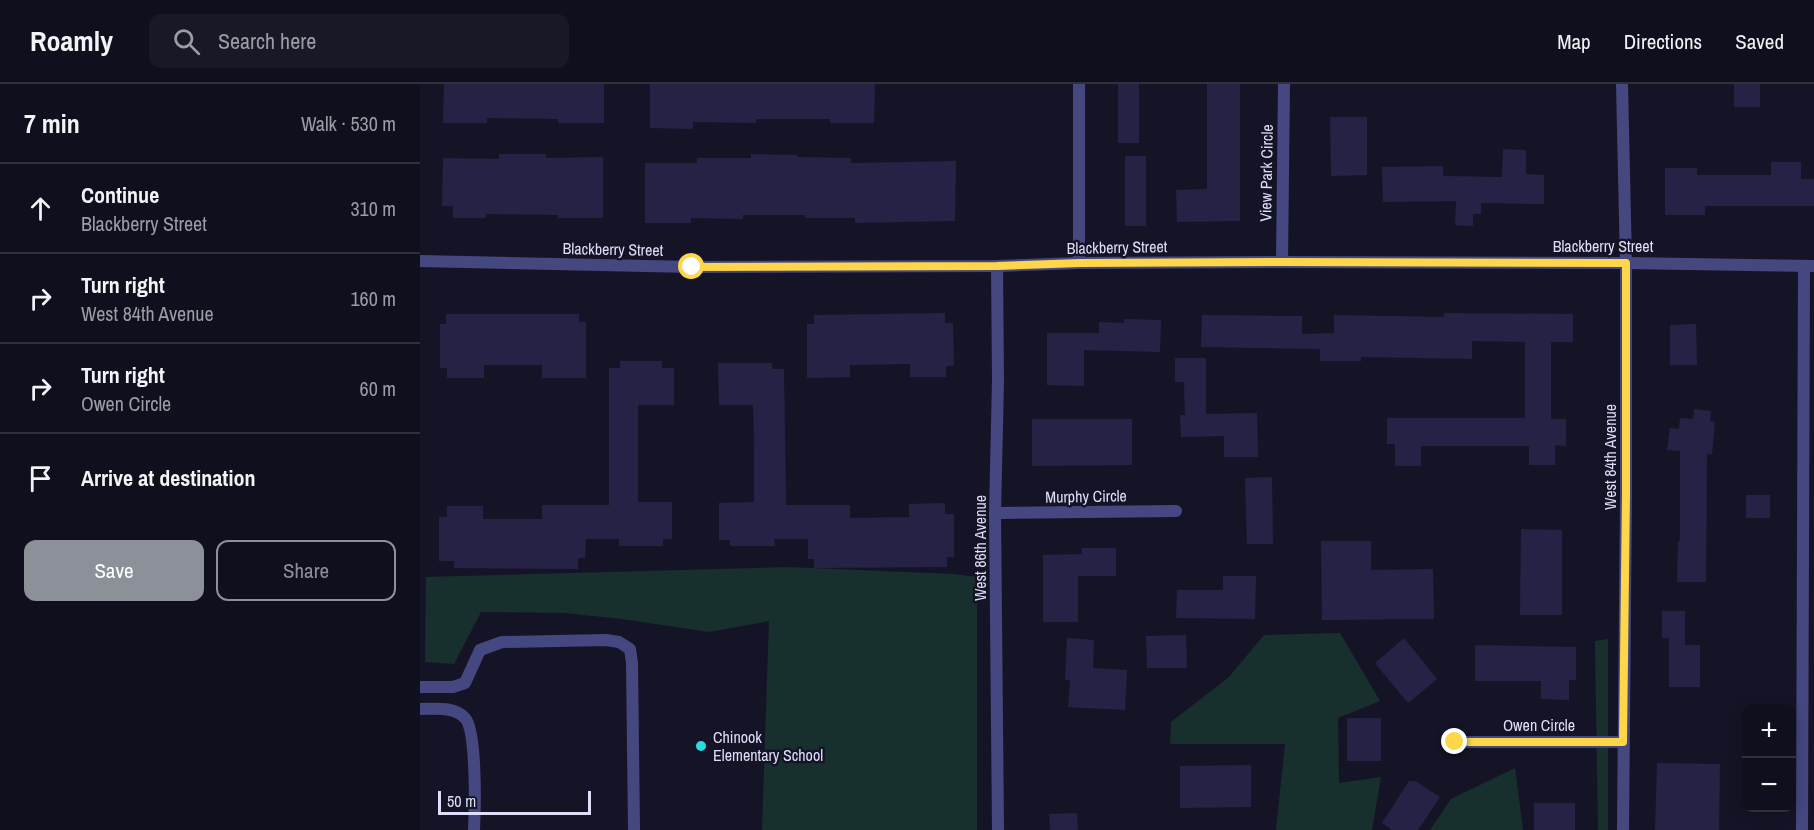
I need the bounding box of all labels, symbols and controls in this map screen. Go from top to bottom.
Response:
search box [149,14,569,68]
text: Roamly [30,22,113,60]
icon: search [170,25,203,58]
text: Search here [218,26,316,56]
text: Map [1557,27,1591,56]
text: Directions [1624,27,1702,56]
text: Saved [1735,27,1784,56]
text: 7 min [24,106,80,141]
text: Walk · 530 m [301,110,396,137]
street label: View Park Circle [1254,124,1278,222]
text: Continue [81,180,159,210]
icon: ahead [24,192,57,225]
text: 310 m [350,195,396,222]
text: Blackberry Street [81,210,207,237]
street label: Blackberry Street [1067,235,1168,259]
street label: Blackberry Street [1553,235,1654,257]
street label: Blackberry Street [563,237,664,261]
route start [678,253,704,279]
text: Turn right [81,270,165,300]
icon: right [24,282,57,315]
text: 160 m [350,285,396,312]
text: West 84th Avenue [81,300,214,327]
text: Turn right [81,360,165,390]
icon: right [24,372,57,405]
text: 60 m [360,375,396,402]
text: Owen Circle [81,390,171,417]
street label: West 84th Avenue [1599,404,1621,510]
icon: arrive [24,462,57,495]
text: Arrive at destination [81,463,255,493]
street label: Murphy Circle [1045,484,1127,508]
street label: West 86th Avenue [969,495,991,601]
button: Save [24,540,204,601]
button: Share [216,540,396,601]
map controls [1742,704,1796,812]
button: + [1742,704,1796,758]
street label: Owen Circle [1503,714,1575,736]
place label: Chinook Elementary School [713,726,823,766]
route end [1441,728,1467,754]
marker: Chinook Elementary School [694,739,708,753]
button: − [1742,758,1796,812]
scale bar [438,788,591,816]
text: 50 m [447,790,476,812]

